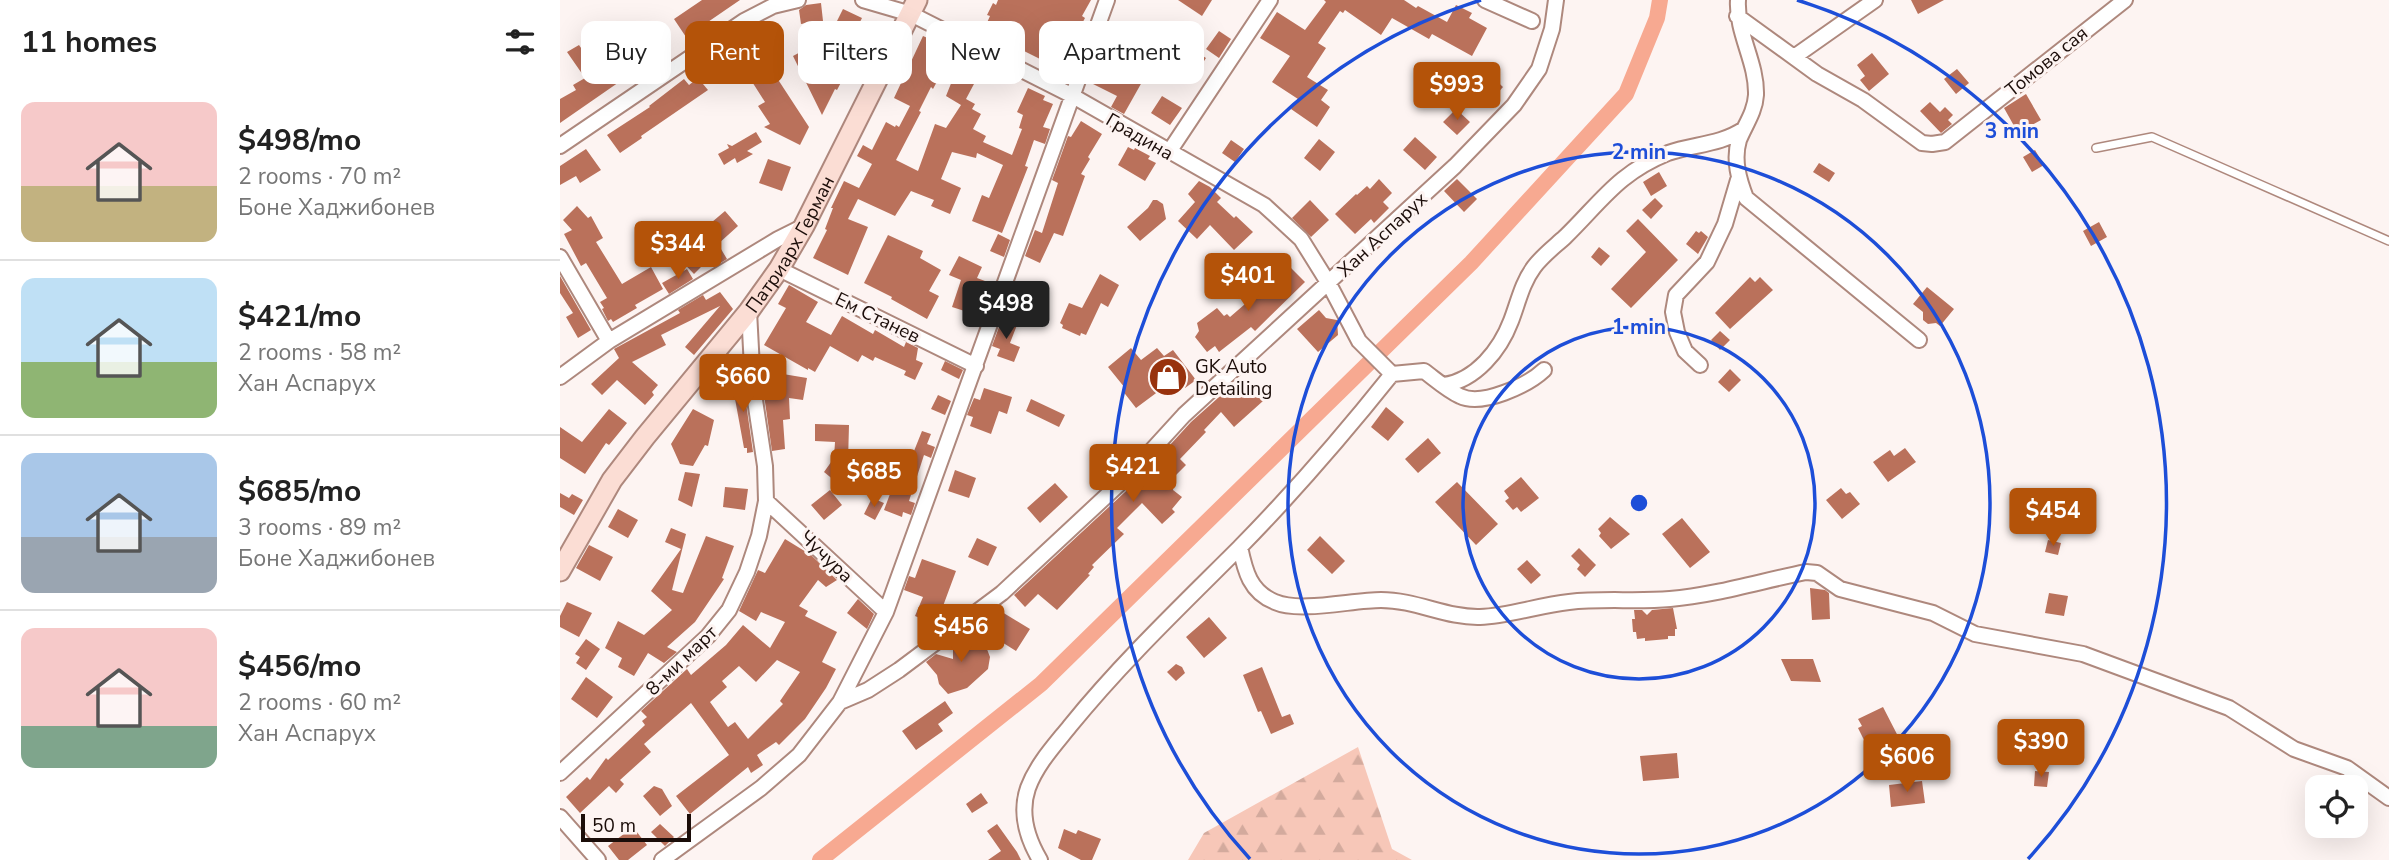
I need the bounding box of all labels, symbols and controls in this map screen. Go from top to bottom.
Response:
chip: Buy [581,21,671,84]
chip: Rent [685,21,784,84]
chip: Filters [798,21,912,84]
chip: New [926,21,1025,84]
chip: Apartment [1039,21,1204,84]
street label: Томова сая [2000,21,2093,103]
text: 11 homes [21,22,157,63]
icon: filters [501,23,539,61]
pin: $993 [1416,62,1498,122]
text: $993 [1429,69,1485,100]
street label: Градина [1101,107,1178,167]
text: 3 min [1985,117,2039,145]
text: $498/mo [238,120,361,161]
icon: home [77,130,161,214]
text: 2 min [1612,138,1666,166]
text: 2 rooms · 70 m² [238,161,401,192]
street label: Патриарх Герман [740,171,841,318]
street label: Хан Аспарух [1332,186,1433,283]
text: Боне Хаджибонев [238,192,435,223]
pin: $344 [637,222,719,281]
text: $344 [650,228,706,259]
pin: $401 [1207,254,1289,313]
text: $401 [1220,260,1276,291]
pin: $498 [965,282,1047,341]
street label: Ем Станев [831,286,925,350]
text: $498 [978,288,1034,319]
text: $421/mo [238,296,361,337]
icon: home [77,306,161,390]
text: 1 min [1612,313,1666,341]
text: 2 rooms · 58 m² [238,337,401,368]
pin: $660 [702,354,784,414]
place label: GK Auto Detailing [1195,354,1272,402]
shop icon: GK Auto Detailing [1147,356,1189,398]
text: $660 [715,361,771,392]
text: Хан Аспарух [238,368,376,399]
pin: $421 [1092,444,1174,504]
pin: $685 [833,449,915,509]
text: $421 [1105,451,1161,482]
text: $685 [846,456,902,487]
text: $685/mo [238,471,361,512]
icon: home [77,481,161,565]
pin: $454 [2012,489,2094,548]
centre of rings [1627,491,1651,515]
text: $454 [2025,495,2081,526]
text: 3 rooms · 89 m² [238,512,401,543]
street label: Чучура [794,525,859,589]
text: Боне Хаджибонев [238,543,435,574]
pin: $456 [920,604,1002,664]
text: $456 [933,611,989,642]
street label: 8-ми март [640,620,724,701]
text: $456/mo [238,646,361,687]
icon: home [77,656,161,740]
text: 2 rooms · 60 m² [238,687,401,718]
text: Хан Аспарух [238,718,376,749]
pin: $390 [2000,720,2082,779]
text: $390 [2013,726,2069,757]
pin: $606 [1866,734,1948,794]
text: $606 [1879,741,1935,772]
map controls [2305,775,2368,838]
button: locate [2305,775,2368,838]
scale bar [581,811,691,843]
text: 50 m [592,813,636,839]

